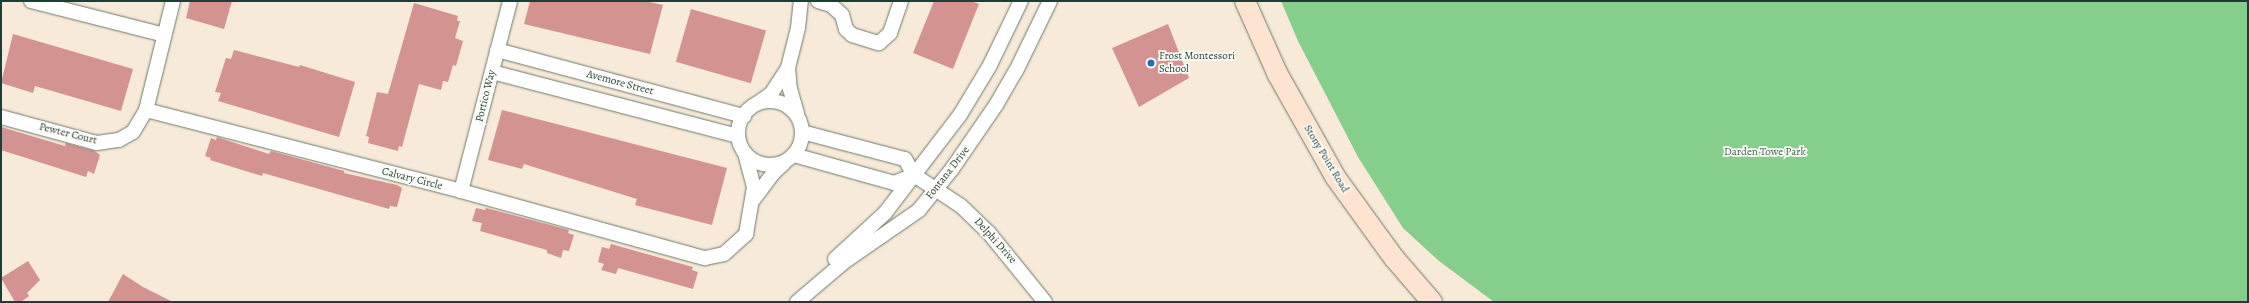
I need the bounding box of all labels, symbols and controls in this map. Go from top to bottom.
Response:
place label: Frost Montessori School [1159,50,1235,76]
marker: Frost Montessori School [1146,58,1156,68]
street label: Avemore Street [585,68,655,98]
street label: Portico Way [473,69,499,123]
street label: Pewter Court [38,120,98,148]
street label: Stony Point Road [1301,123,1351,195]
street label: Fontana Drive [923,144,973,202]
park label: Darden Towe Park [1724,145,1806,159]
street label: Calvary Circle [380,165,444,193]
street label: Delphi Drive [971,215,1019,267]

